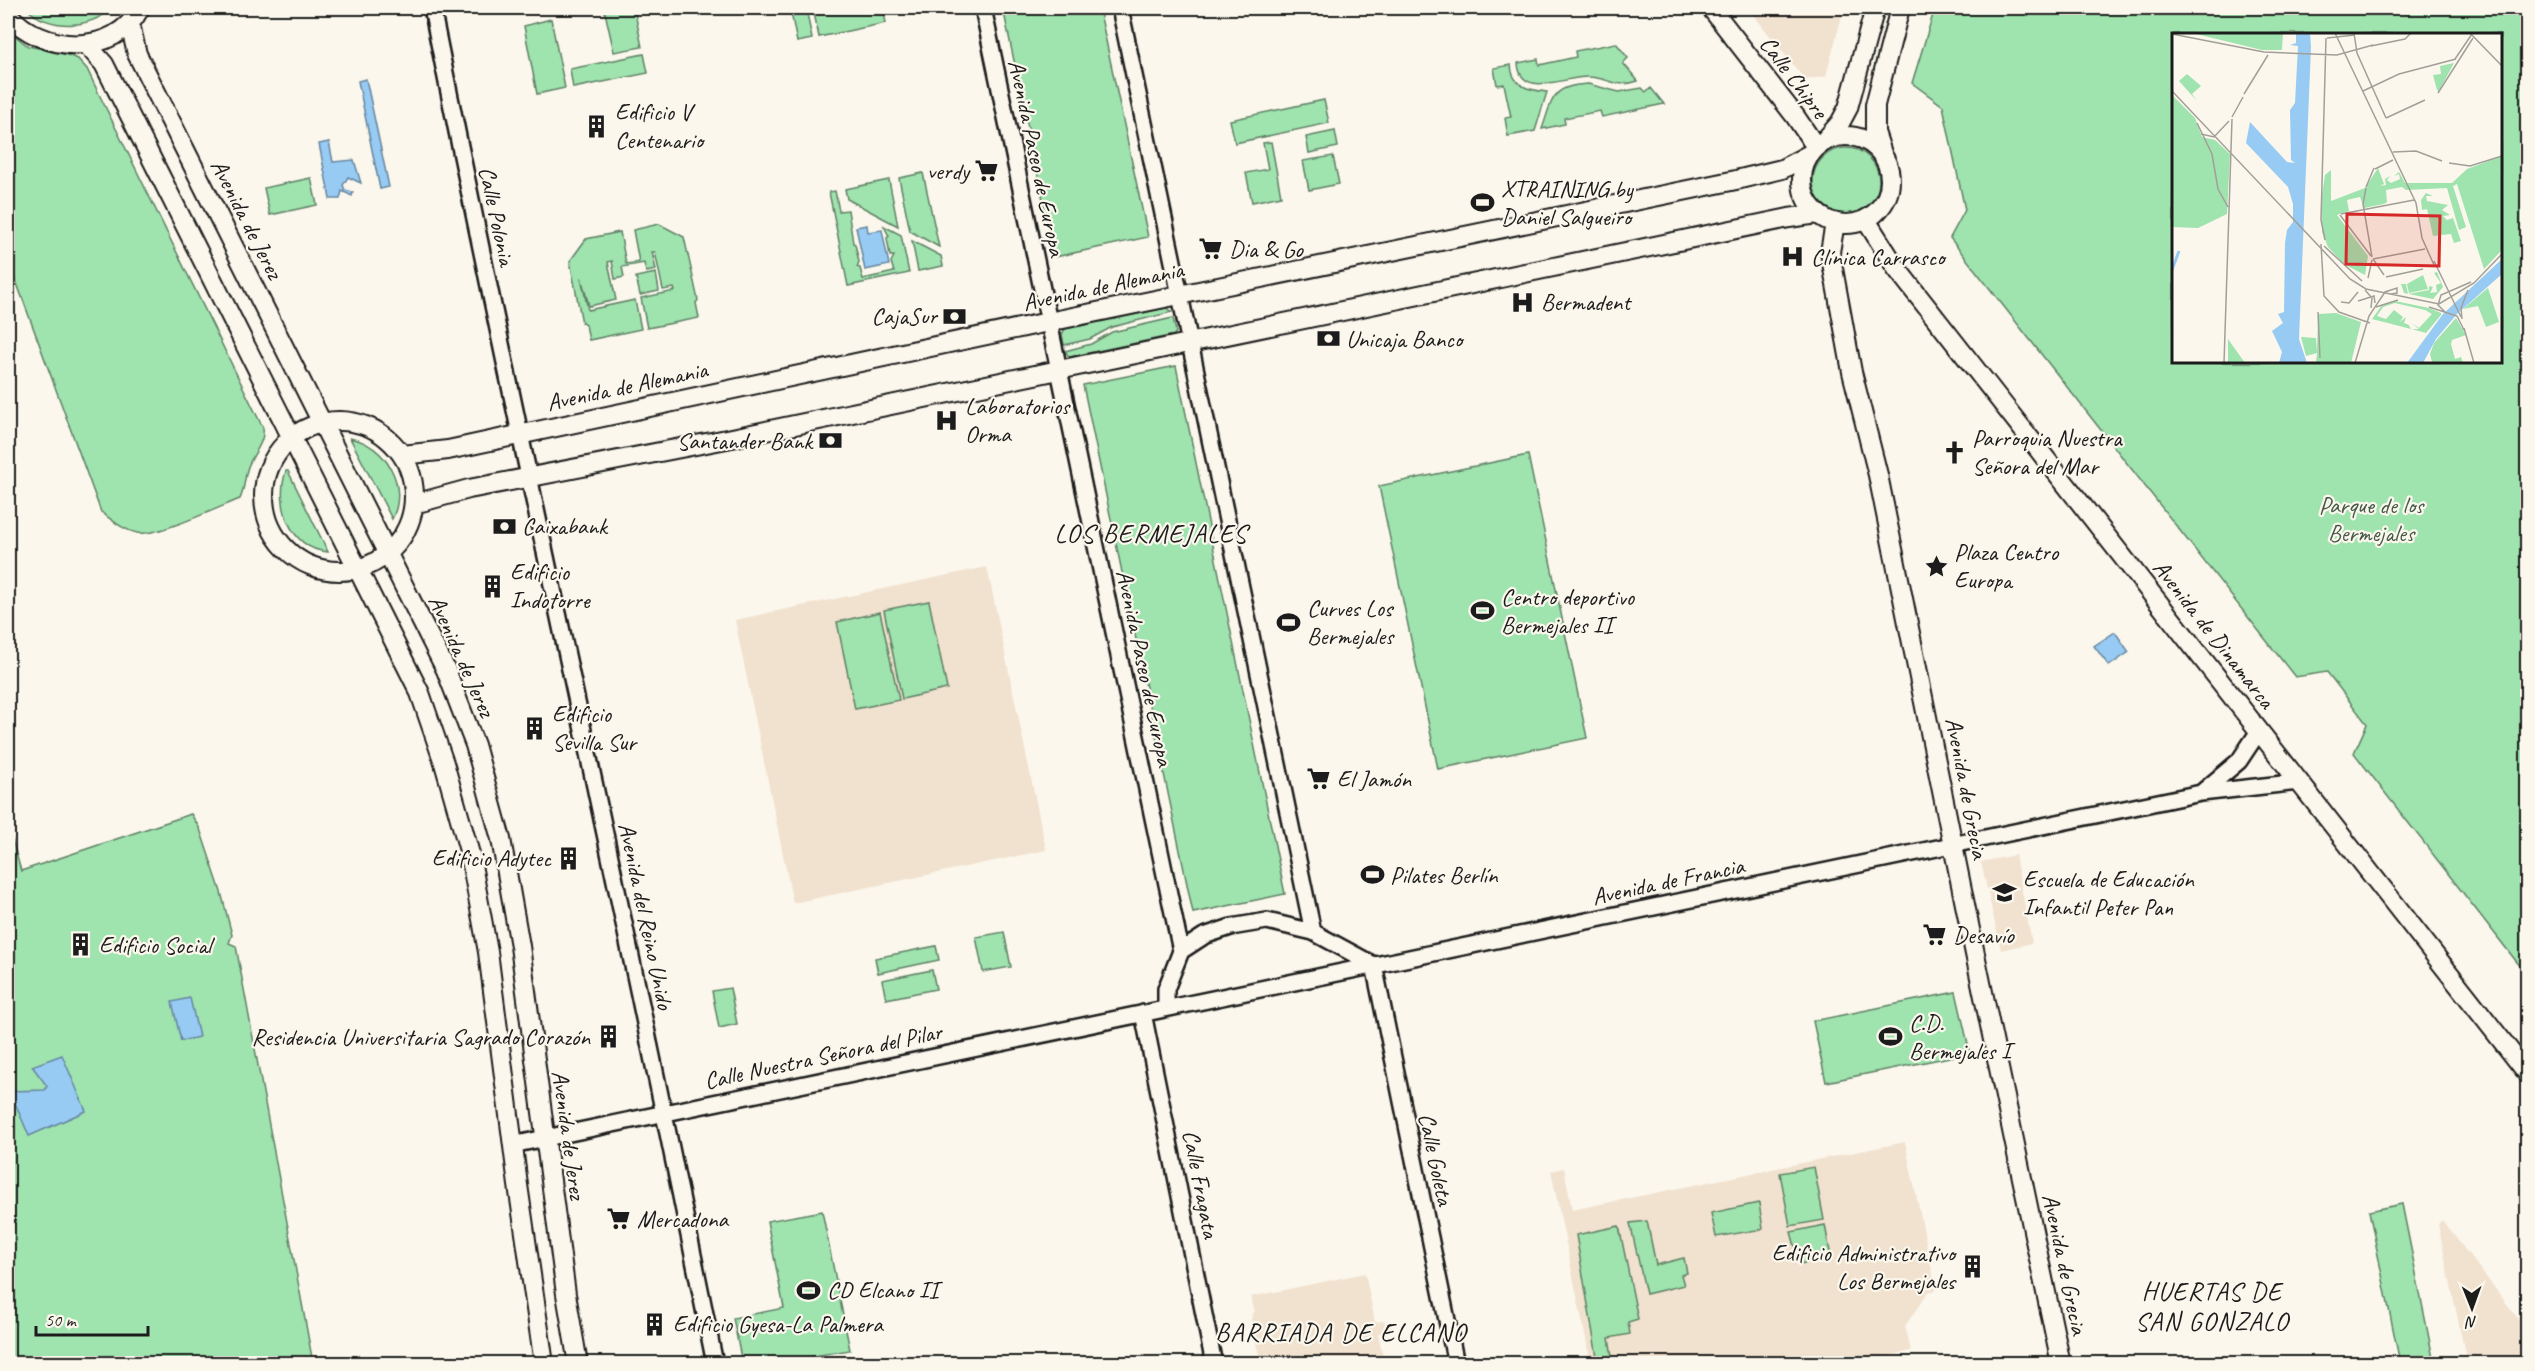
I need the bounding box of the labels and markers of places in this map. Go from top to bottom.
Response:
place label: Edificio V Centenario [615,97,706,155]
building icon: Edificio V Centenario [584,113,610,139]
place label: verdy [927,156,971,186]
supermarket icon: verdy [974,158,1000,184]
place label: XTRAINING by Daniel Salgueiro [1501,174,1634,232]
sports icon: XTRAINING by Daniel Salgueiro [1470,190,1496,216]
place label: Dia & Go [1229,234,1304,264]
supermarket icon: Dia & Go [1198,236,1224,262]
place label: Clínica Carrasco [1811,242,1947,272]
hospital icon: Clínica Carrasco [1780,244,1806,270]
place label: Bermadent [1541,287,1632,317]
hospital icon: Bermadent [1510,289,1536,315]
place label: CajaSur [871,301,939,331]
bank icon: CajaSur [942,303,968,329]
place label: Unicaja Banco [1346,324,1465,354]
bank icon: Unicaja Banco [1315,326,1341,352]
place label: Laboratorios Orma [965,391,1071,449]
hospital icon: Laboratorios Orma [934,407,960,433]
place label: Parroquia Nuestra Señora del Mar [1972,423,2123,481]
place label: Santander Bank [677,426,814,456]
bank icon: Santander Bank [817,428,843,454]
church icon: Parroquia Nuestra Señora del Mar [1941,439,1967,465]
place label: Caixabank [522,511,609,541]
bank icon: Caixabank [491,513,517,539]
place label: Plaza Centro Europa [1954,537,2060,595]
place icon: Plaza Centro Europa [1923,553,1949,579]
place label: Edificio Indotorre [510,557,592,615]
building icon: Edificio Indotorre [479,573,505,599]
place label: Centro deportivo Bermejales II [1501,582,1636,640]
place label: Curves Los Bermejales [1307,593,1395,651]
sports icon: Centro deportivo Bermejales II [1470,598,1496,624]
sports icon: Curves Los Bermejales [1276,609,1302,635]
place label: Edificio Sevilla Sur [552,699,638,757]
building icon: Edificio Sevilla Sur [521,715,547,741]
place label: El Jamón [1337,764,1412,794]
supermarket icon: El Jamón [1306,766,1332,792]
place label: Edificio Adytec [432,843,552,873]
building icon: Edificio Adytec [556,845,582,871]
place label: Pilates Berlín [1390,860,1499,890]
sports icon: Pilates Berlín [1359,862,1385,888]
place label: Escuela de Educación Infantil Peter Pan [2023,864,2195,922]
school or university icon: Escuela de Educación Infantil Peter Pan [1992,880,2018,906]
place label: Desavío [1953,920,2015,950]
supermarket icon: Desavío [1922,922,1948,948]
place label: Edificio Social [99,930,215,960]
building icon: Edificio Social [68,932,94,958]
place label: C.D. Bermejales I [1909,1008,2016,1066]
place label: Residencia Universitaria Sagrado Corazón [251,1022,591,1052]
building icon: Residencia Universitaria Sagrado Corazón [595,1024,621,1050]
sports icon: C.D. Bermejales I [1878,1024,1904,1050]
place label: Mercadona [637,1204,729,1234]
supermarket icon: Mercadona [606,1206,632,1232]
place label: Edificio Administrativo Los Bermejales [1772,1238,1958,1296]
building icon: Edificio Administrativo Los Bermejales [1960,1254,1986,1280]
place label: CD Elcano II [827,1275,944,1305]
sports icon: CD Elcano II [796,1277,822,1303]
place label: Edificio Gyesa-La Palmera [673,1309,884,1339]
building icon: Edificio Gyesa-La Palmera [642,1311,668,1337]

